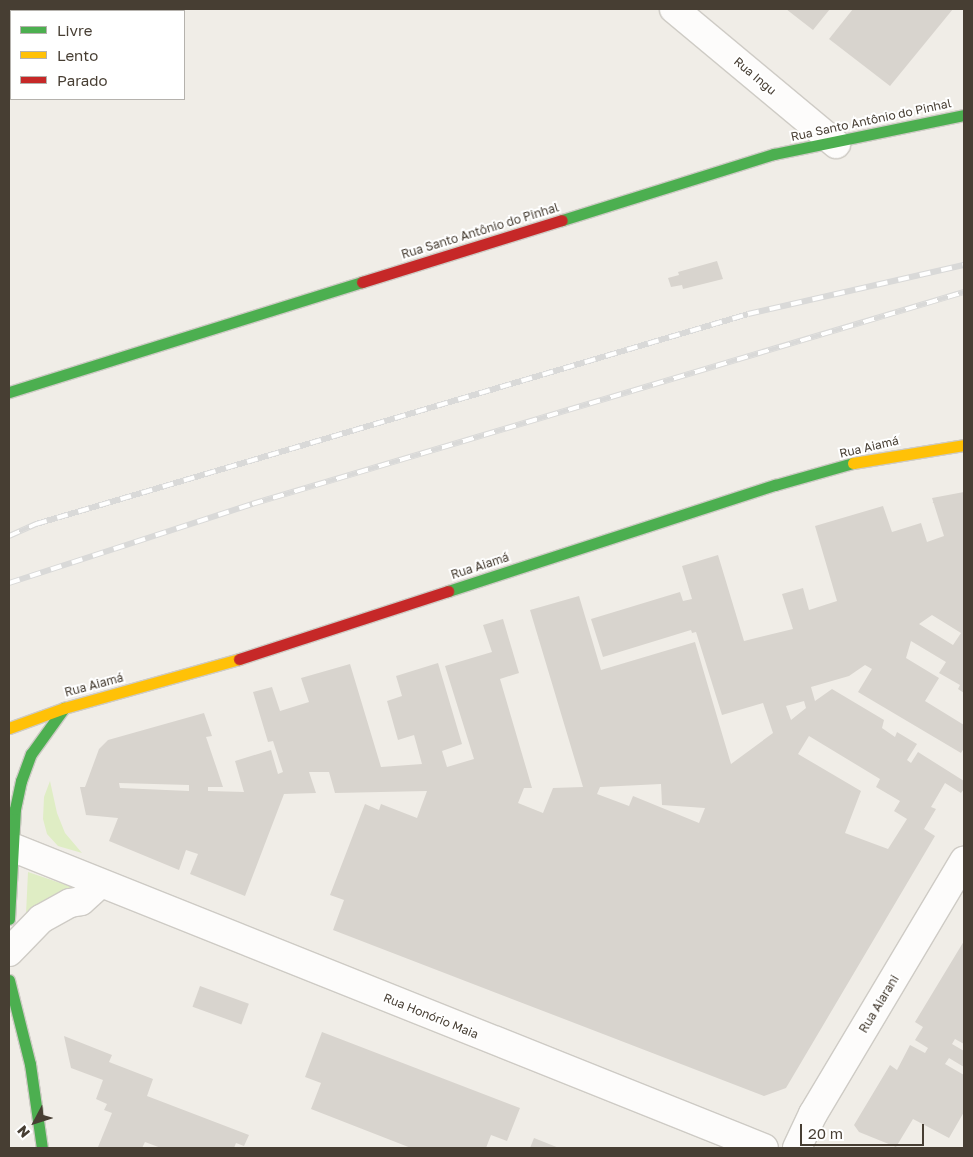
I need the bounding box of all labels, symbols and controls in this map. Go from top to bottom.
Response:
legend [10,10,185,100]
text: Livre [57,21,92,39]
text: Lento [57,46,98,64]
street label: Rua Ingu [731,54,779,98]
text: Parado [57,71,108,89]
street label: Rua Santo Antônio do Pinhal [789,96,953,144]
street label: Rua Santo Antônio do Pinhal [400,200,560,262]
street label: Rua Aiamá [838,433,900,461]
street label: Rua Aiamá [449,550,511,582]
street label: Rua Aiamá [63,670,125,700]
street label: Rua Aiarani [856,972,902,1036]
street label: Rua Honório Maia [381,990,481,1042]
north arrow [10,1097,60,1147]
scale bar [803,1114,927,1146]
text: N [13,1122,33,1142]
text: 20 m [808,1124,843,1142]

